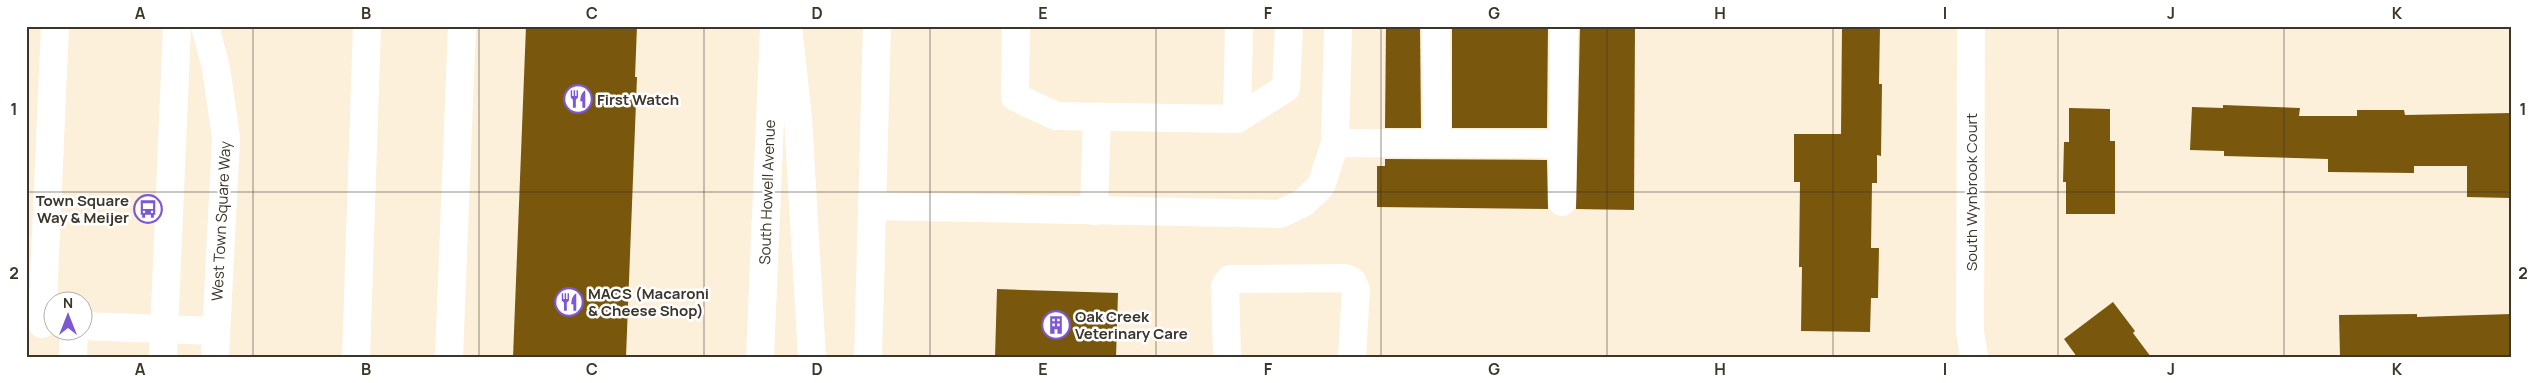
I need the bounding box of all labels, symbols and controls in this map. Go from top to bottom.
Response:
text: A [135,2,146,24]
text: B [361,2,371,24]
text: C [586,2,598,24]
text: D [811,2,823,24]
text: E [1038,2,1048,24]
text: F [1264,2,1273,24]
text: G [1488,2,1500,24]
text: H [1714,2,1726,24]
text: I [1943,2,1947,24]
text: J [2167,2,2175,24]
text: K [2392,2,2403,24]
restaurant icon: First Watch [563,84,593,114]
place label: First Watch [597,89,679,110]
text: 1 [10,98,18,120]
text: 1 [2519,98,2527,120]
street label: South Wynbrook Court [1961,113,1982,271]
street label: South Howell Avenue [754,119,780,265]
street label: West Town Square Way [206,140,236,301]
place label: Town Square Way & Meijer [36,190,129,228]
bus stop icon: Town Square Way & Meijer [133,194,163,224]
text: 2 [9,262,19,284]
text: 2 [2518,262,2528,284]
place label: MACS (Macaroni & Cheese Shop) [588,283,709,321]
restaurant icon: MACS (Macaroni & Cheese Shop) [554,287,584,317]
north arrow [42,290,92,340]
text: N [63,293,73,312]
place label: Oak Creek Veterinary Care [1075,306,1188,344]
building icon: Oak Creek Veterinary Care [1041,310,1071,340]
text: A [135,358,146,380]
text: B [361,358,371,380]
text: C [586,358,598,380]
text: D [811,358,823,380]
text: E [1038,358,1048,380]
text: F [1264,358,1273,380]
text: G [1488,358,1500,380]
text: H [1714,358,1726,380]
text: I [1943,358,1947,380]
text: J [2167,358,2175,380]
text: K [2392,358,2403,380]

